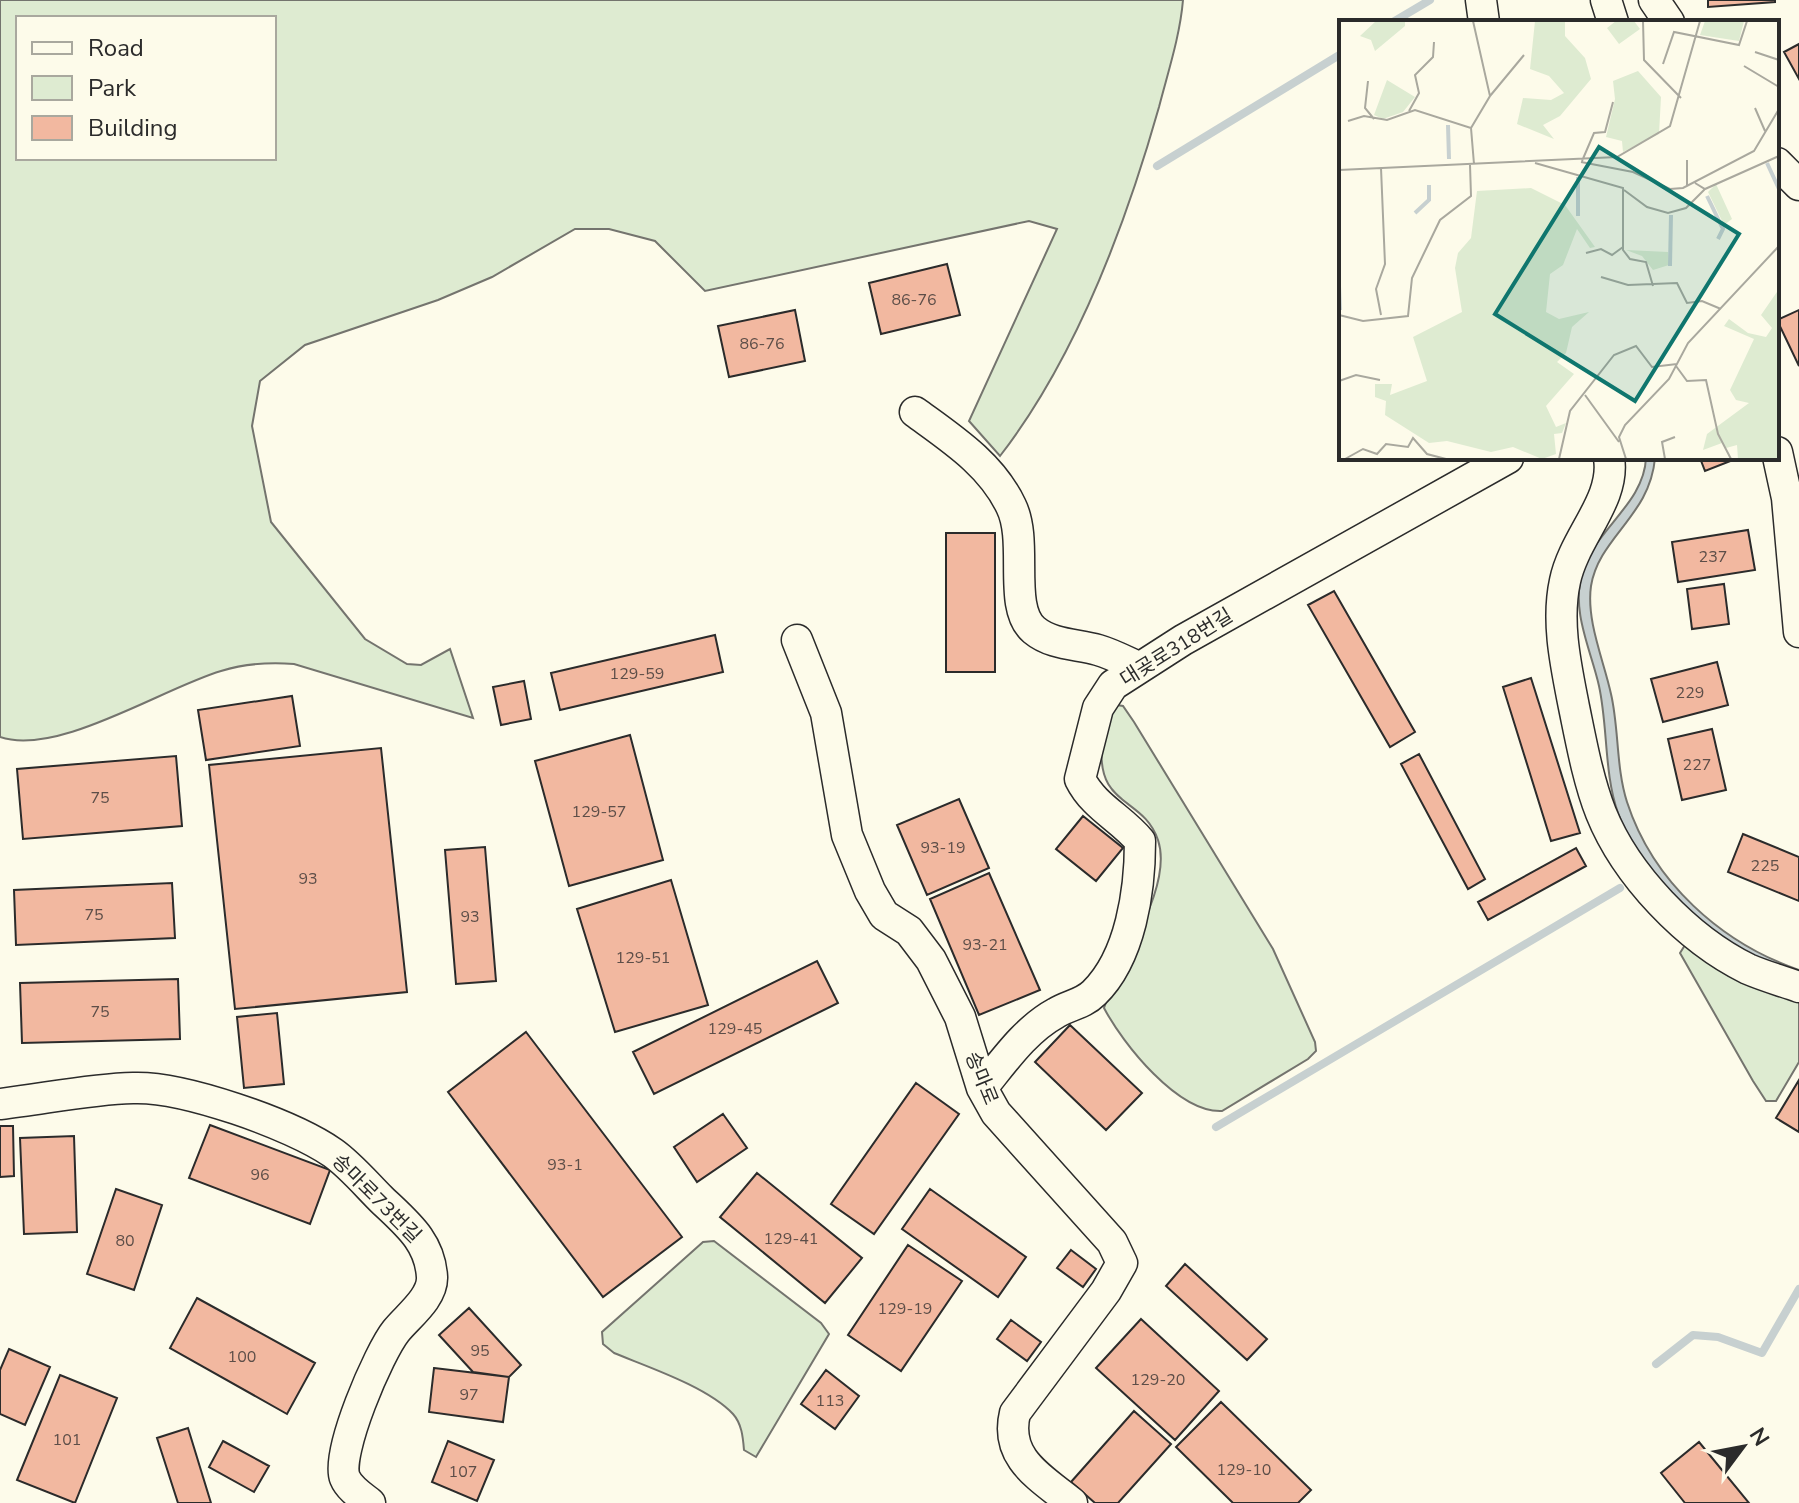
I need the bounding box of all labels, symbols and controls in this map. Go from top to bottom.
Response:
legend [16,16,276,160]
inset map [1339,20,1779,460]
text: Road [88,32,144,64]
text: Park [88,72,137,104]
text: Building [88,112,178,144]
house number: 86-76 [891,289,937,311]
house number: 86-76 [739,333,785,355]
house number: 237 [1699,546,1727,568]
street label: 대곶로318번길 [1115,602,1238,693]
house number: 129-59 [610,663,664,685]
house number: 229 [1676,682,1704,704]
house number: 227 [1683,754,1711,776]
house number: 75 [90,787,110,809]
house number: 129-57 [572,801,626,823]
house number: 93-19 [920,837,966,859]
house number: 225 [1751,855,1779,877]
house number: 93 [298,868,318,890]
house number: 75 [84,904,104,926]
house number: 93 [460,906,480,928]
house number: 93-21 [962,934,1008,956]
house number: 129-51 [616,947,670,969]
house number: 75 [90,1001,110,1023]
house number: 129-45 [708,1018,762,1040]
street label: 송마로 [959,1048,1004,1109]
street label: 송마로73번길 [326,1148,427,1249]
house number: 93-1 [547,1154,583,1176]
house number: 96 [250,1164,270,1186]
house number: 129-41 [764,1228,818,1250]
house number: 80 [115,1230,135,1252]
house number: 129-19 [878,1298,932,1320]
house number: 95 [470,1340,490,1362]
house number: 100 [228,1346,256,1368]
house number: 129-20 [1131,1369,1185,1391]
house number: 97 [459,1384,479,1406]
house number: 113 [816,1390,844,1412]
north arrow [1703,1407,1783,1487]
text: N [1742,1422,1776,1452]
house number: 101 [53,1429,81,1451]
house number: 129-10 [1217,1459,1271,1481]
house number: 107 [449,1461,477,1483]

